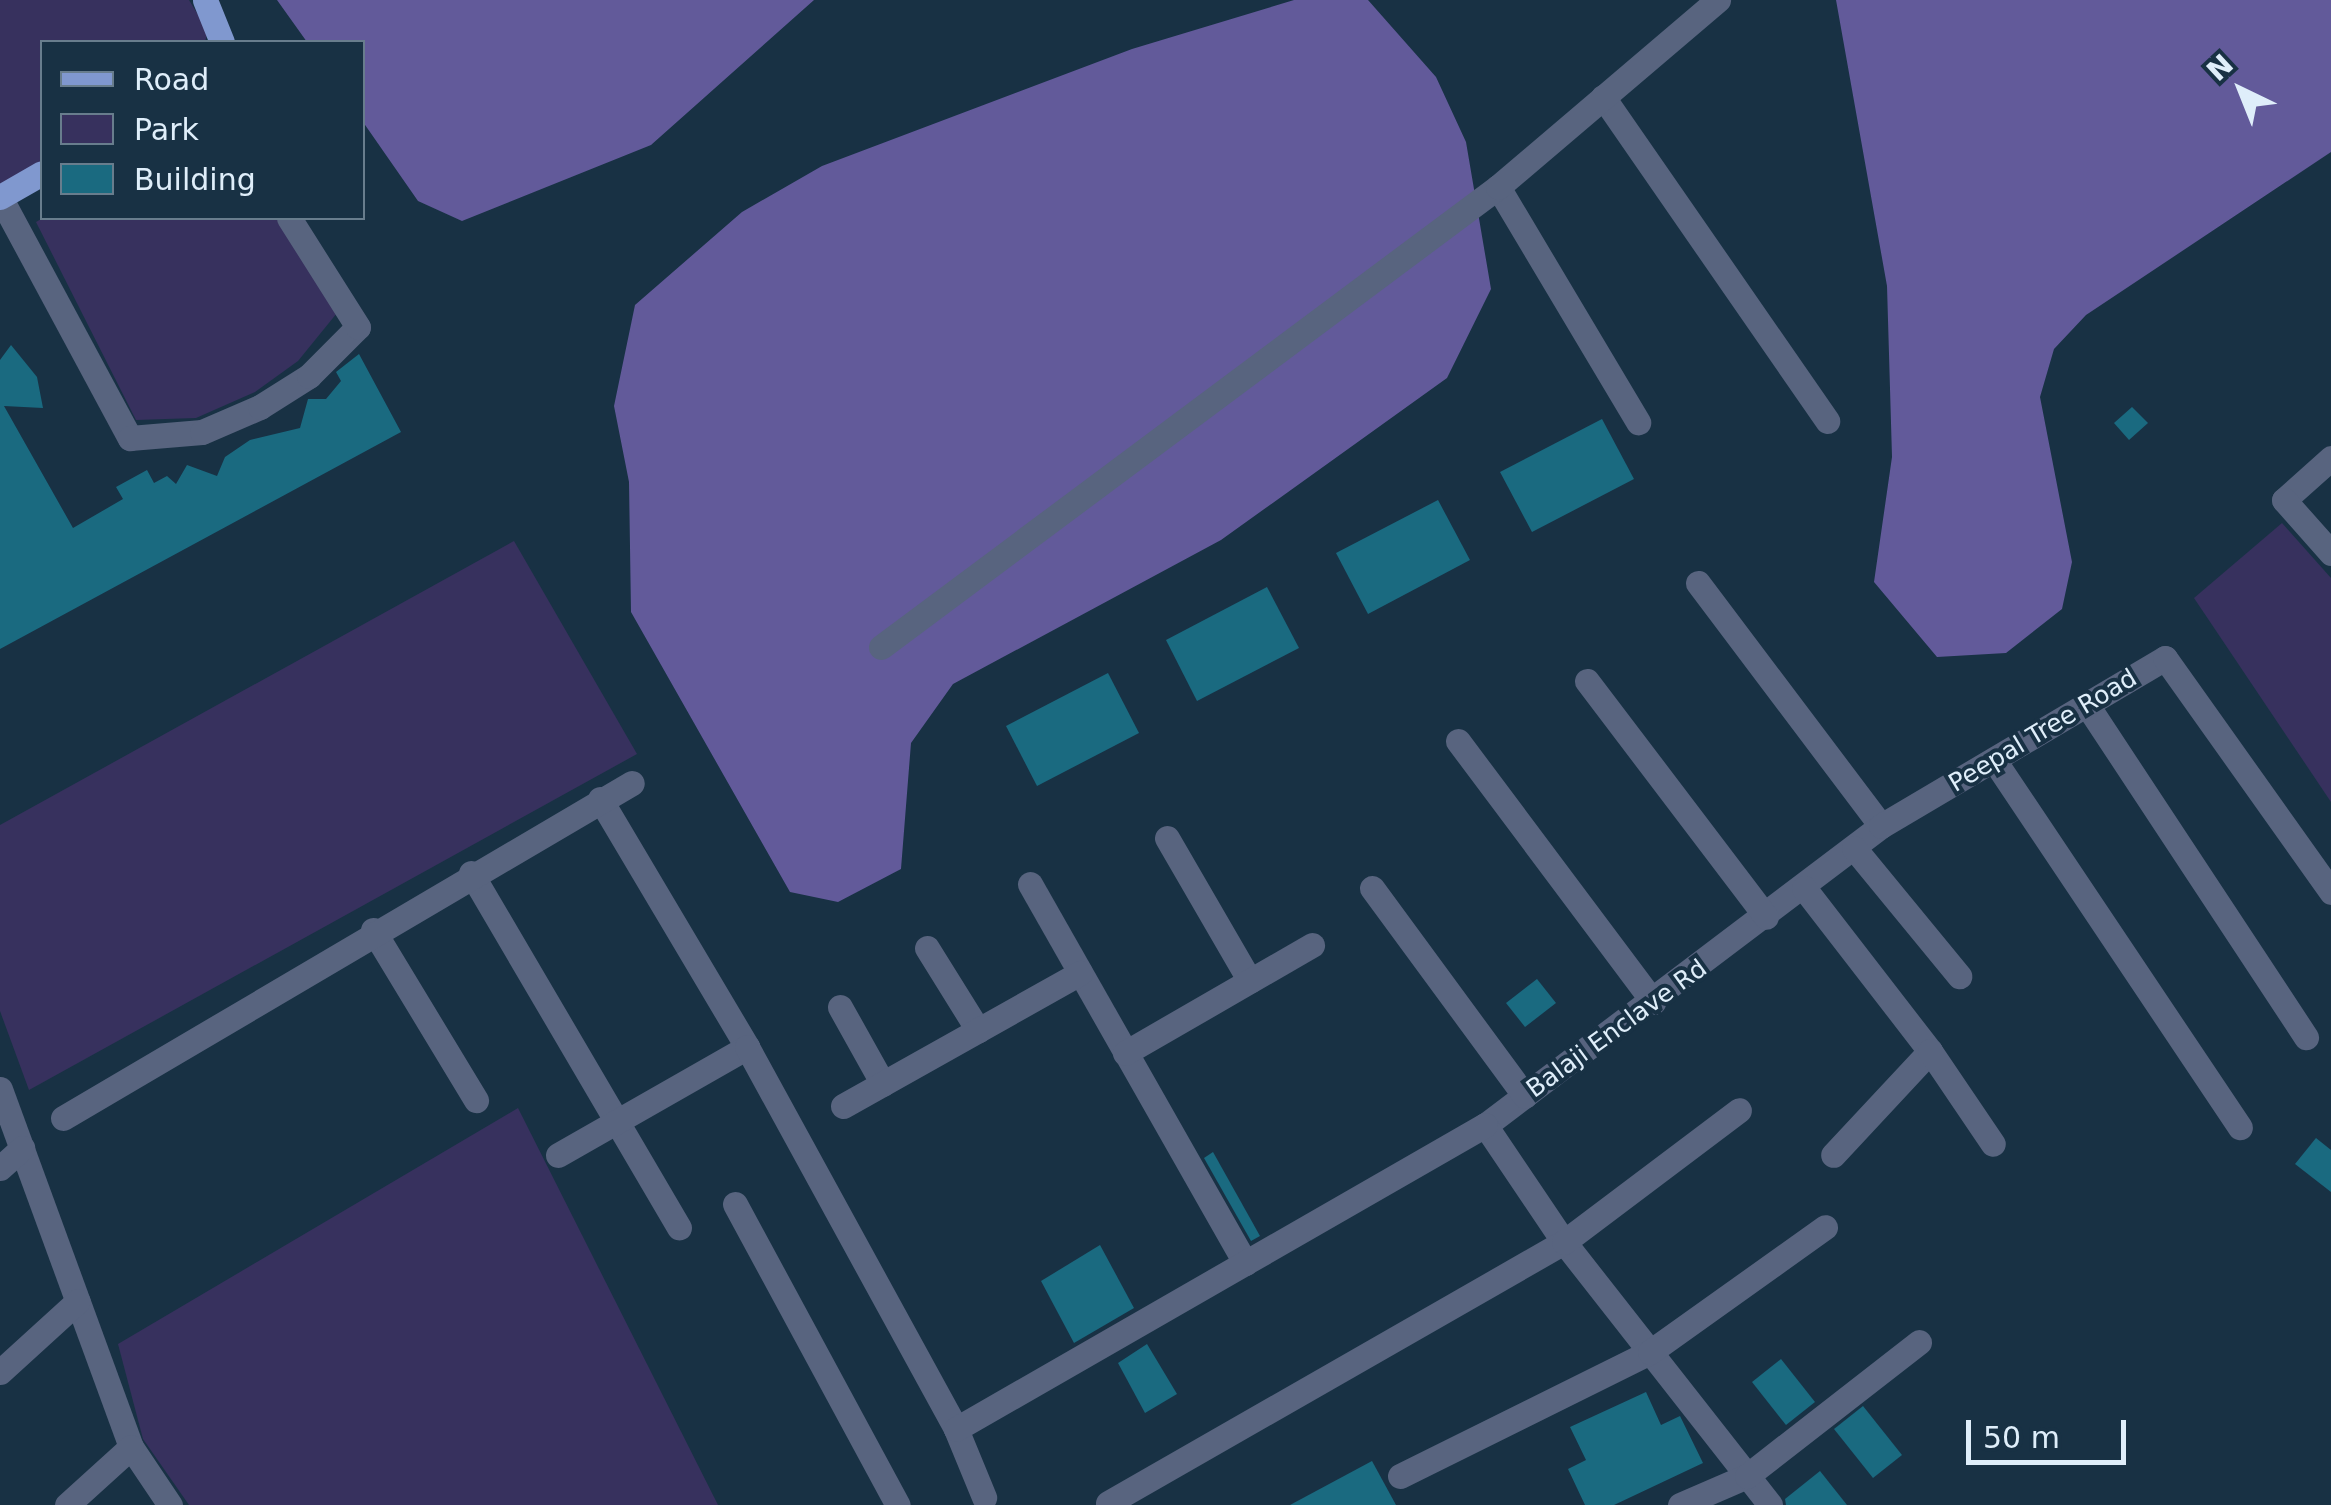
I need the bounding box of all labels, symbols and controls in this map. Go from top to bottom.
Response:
legend [40,40,365,220]
north arrow [2191,40,2291,140]
text: N [2200,48,2240,88]
text: Road [134,62,209,97]
text: Park [134,112,199,147]
text: Building [134,162,256,197]
street label: Peepal Tree Road [1944,663,2142,799]
street label: Balaji Enclave Rd [1521,954,1713,1104]
scale bar [1971,1400,2131,1462]
text: 50 m [1983,1420,2060,1455]

